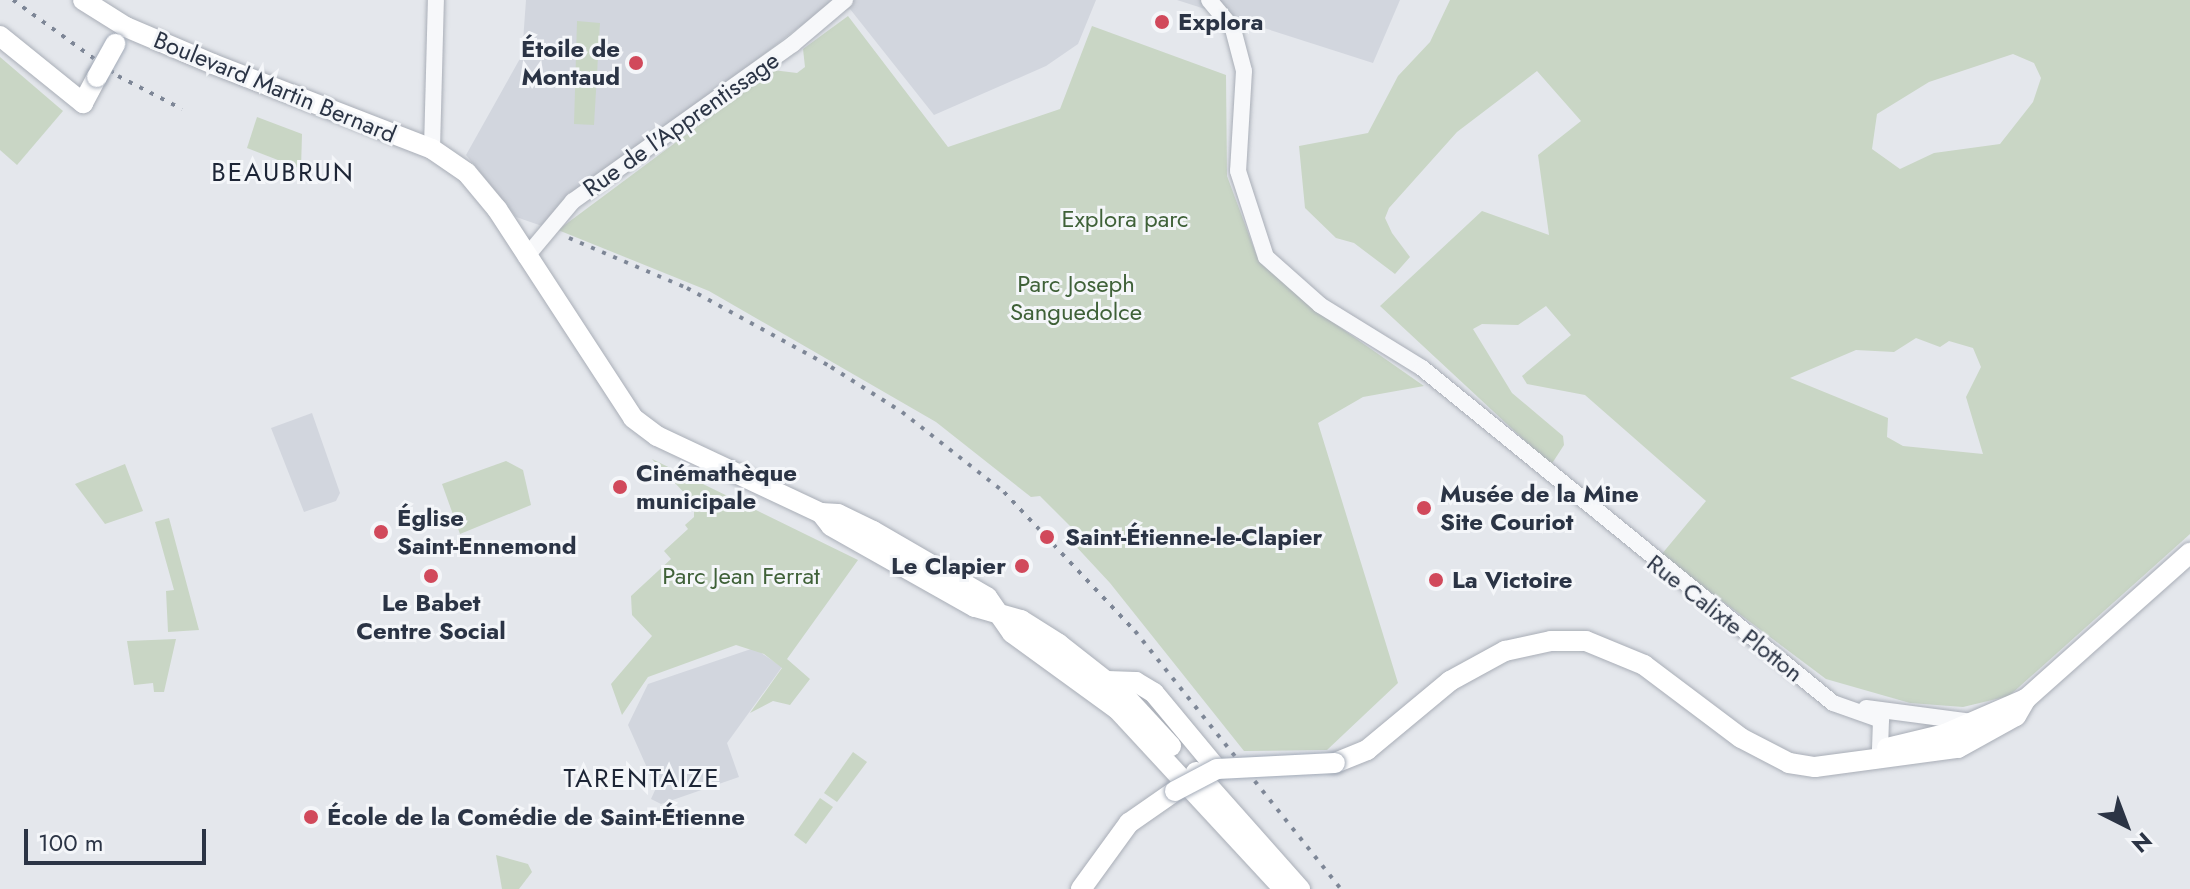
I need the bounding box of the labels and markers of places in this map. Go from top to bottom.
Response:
place label: Explora [1178,8,1263,36]
marker: Explora [1153,13,1171,31]
place label: Étoile de Montaud [521,35,620,91]
marker: Étoile de Montaud [627,54,645,72]
place label: Cinémathèque municipale [636,459,797,515]
marker: Cinémathèque municipale [611,478,629,496]
place label: Musée de la Mine Site Couriot [1440,480,1639,536]
marker: Musée de la Mine Site Couriot [1415,499,1433,517]
place label: Église Saint-Ennemond [397,504,577,560]
marker: Église Saint-Ennemond [372,523,390,541]
place label: Saint-Étienne-le-Clapier [1065,523,1322,551]
marker: Saint-Étienne-le-Clapier [1036,526,1058,548]
place label: Le Clapier [891,552,1006,580]
marker: Le Clapier [1013,557,1031,575]
place label: La Victoire [1452,566,1573,594]
marker: Le Babet Centre Social [422,567,440,585]
marker: La Victoire [1427,571,1445,589]
place label: Le Babet Centre Social [356,589,506,645]
place label: École de la Comédie de Saint-Étienne [327,803,745,831]
marker: École de la Comédie de Saint-Étienne [302,808,320,826]

